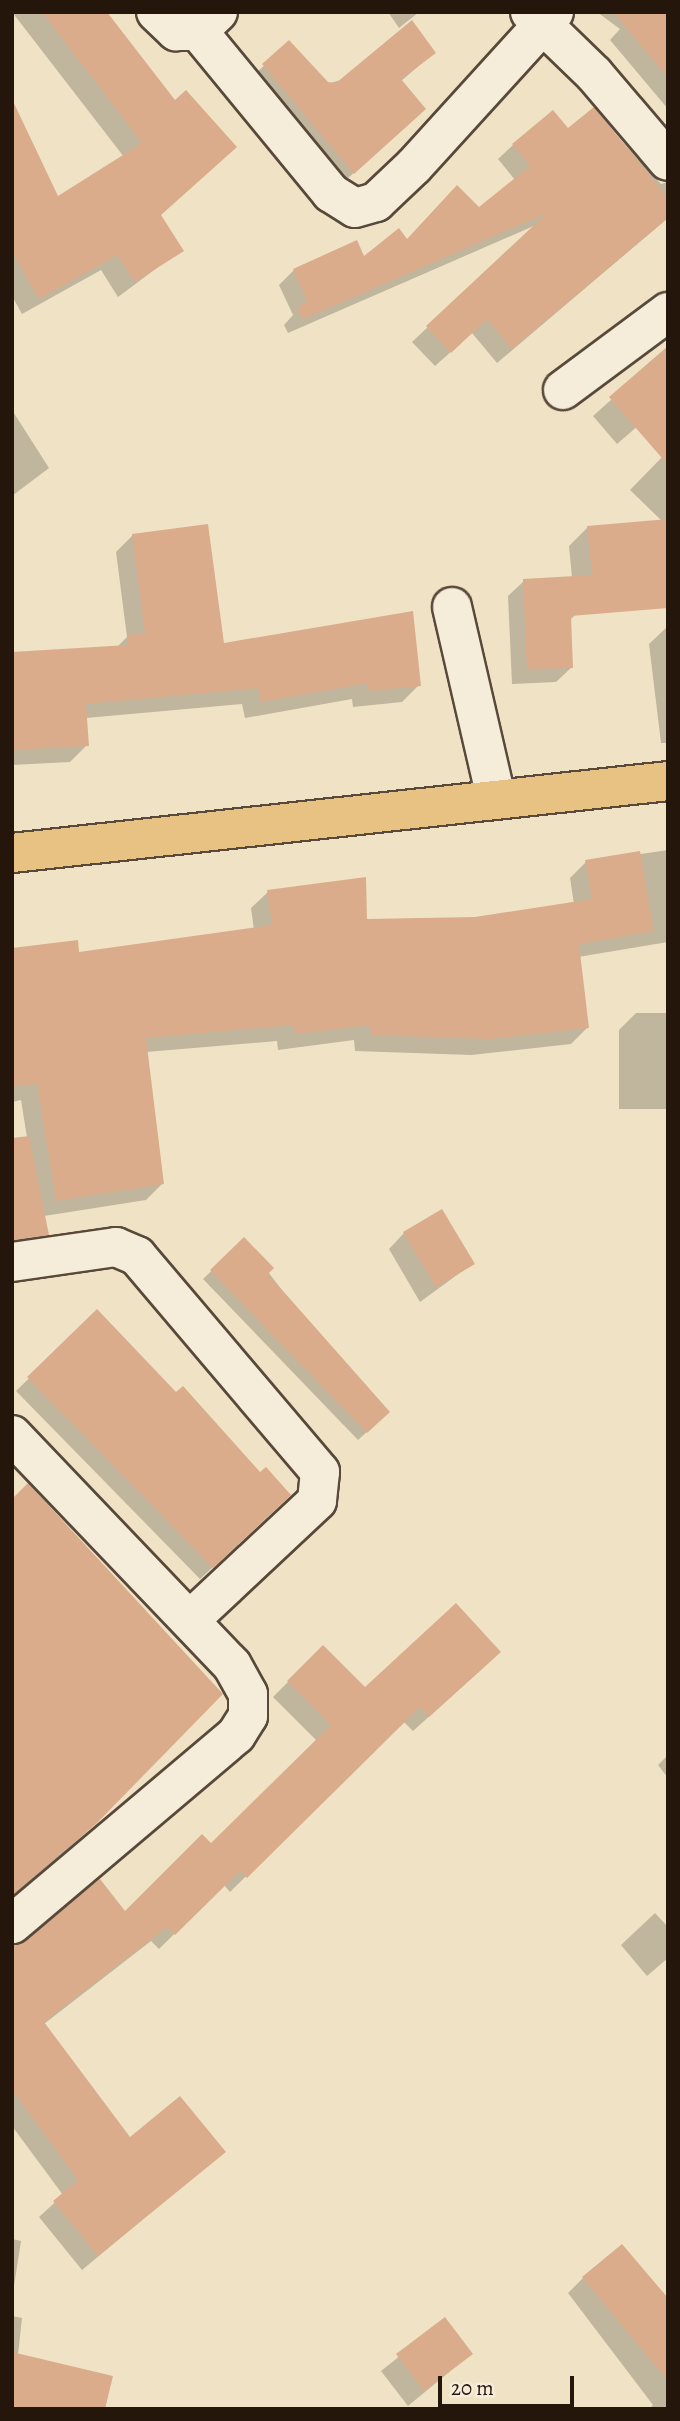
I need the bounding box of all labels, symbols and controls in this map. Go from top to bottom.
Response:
scale bar [442,2362,578,2406]
text: 20 m [451,2374,494,2402]

